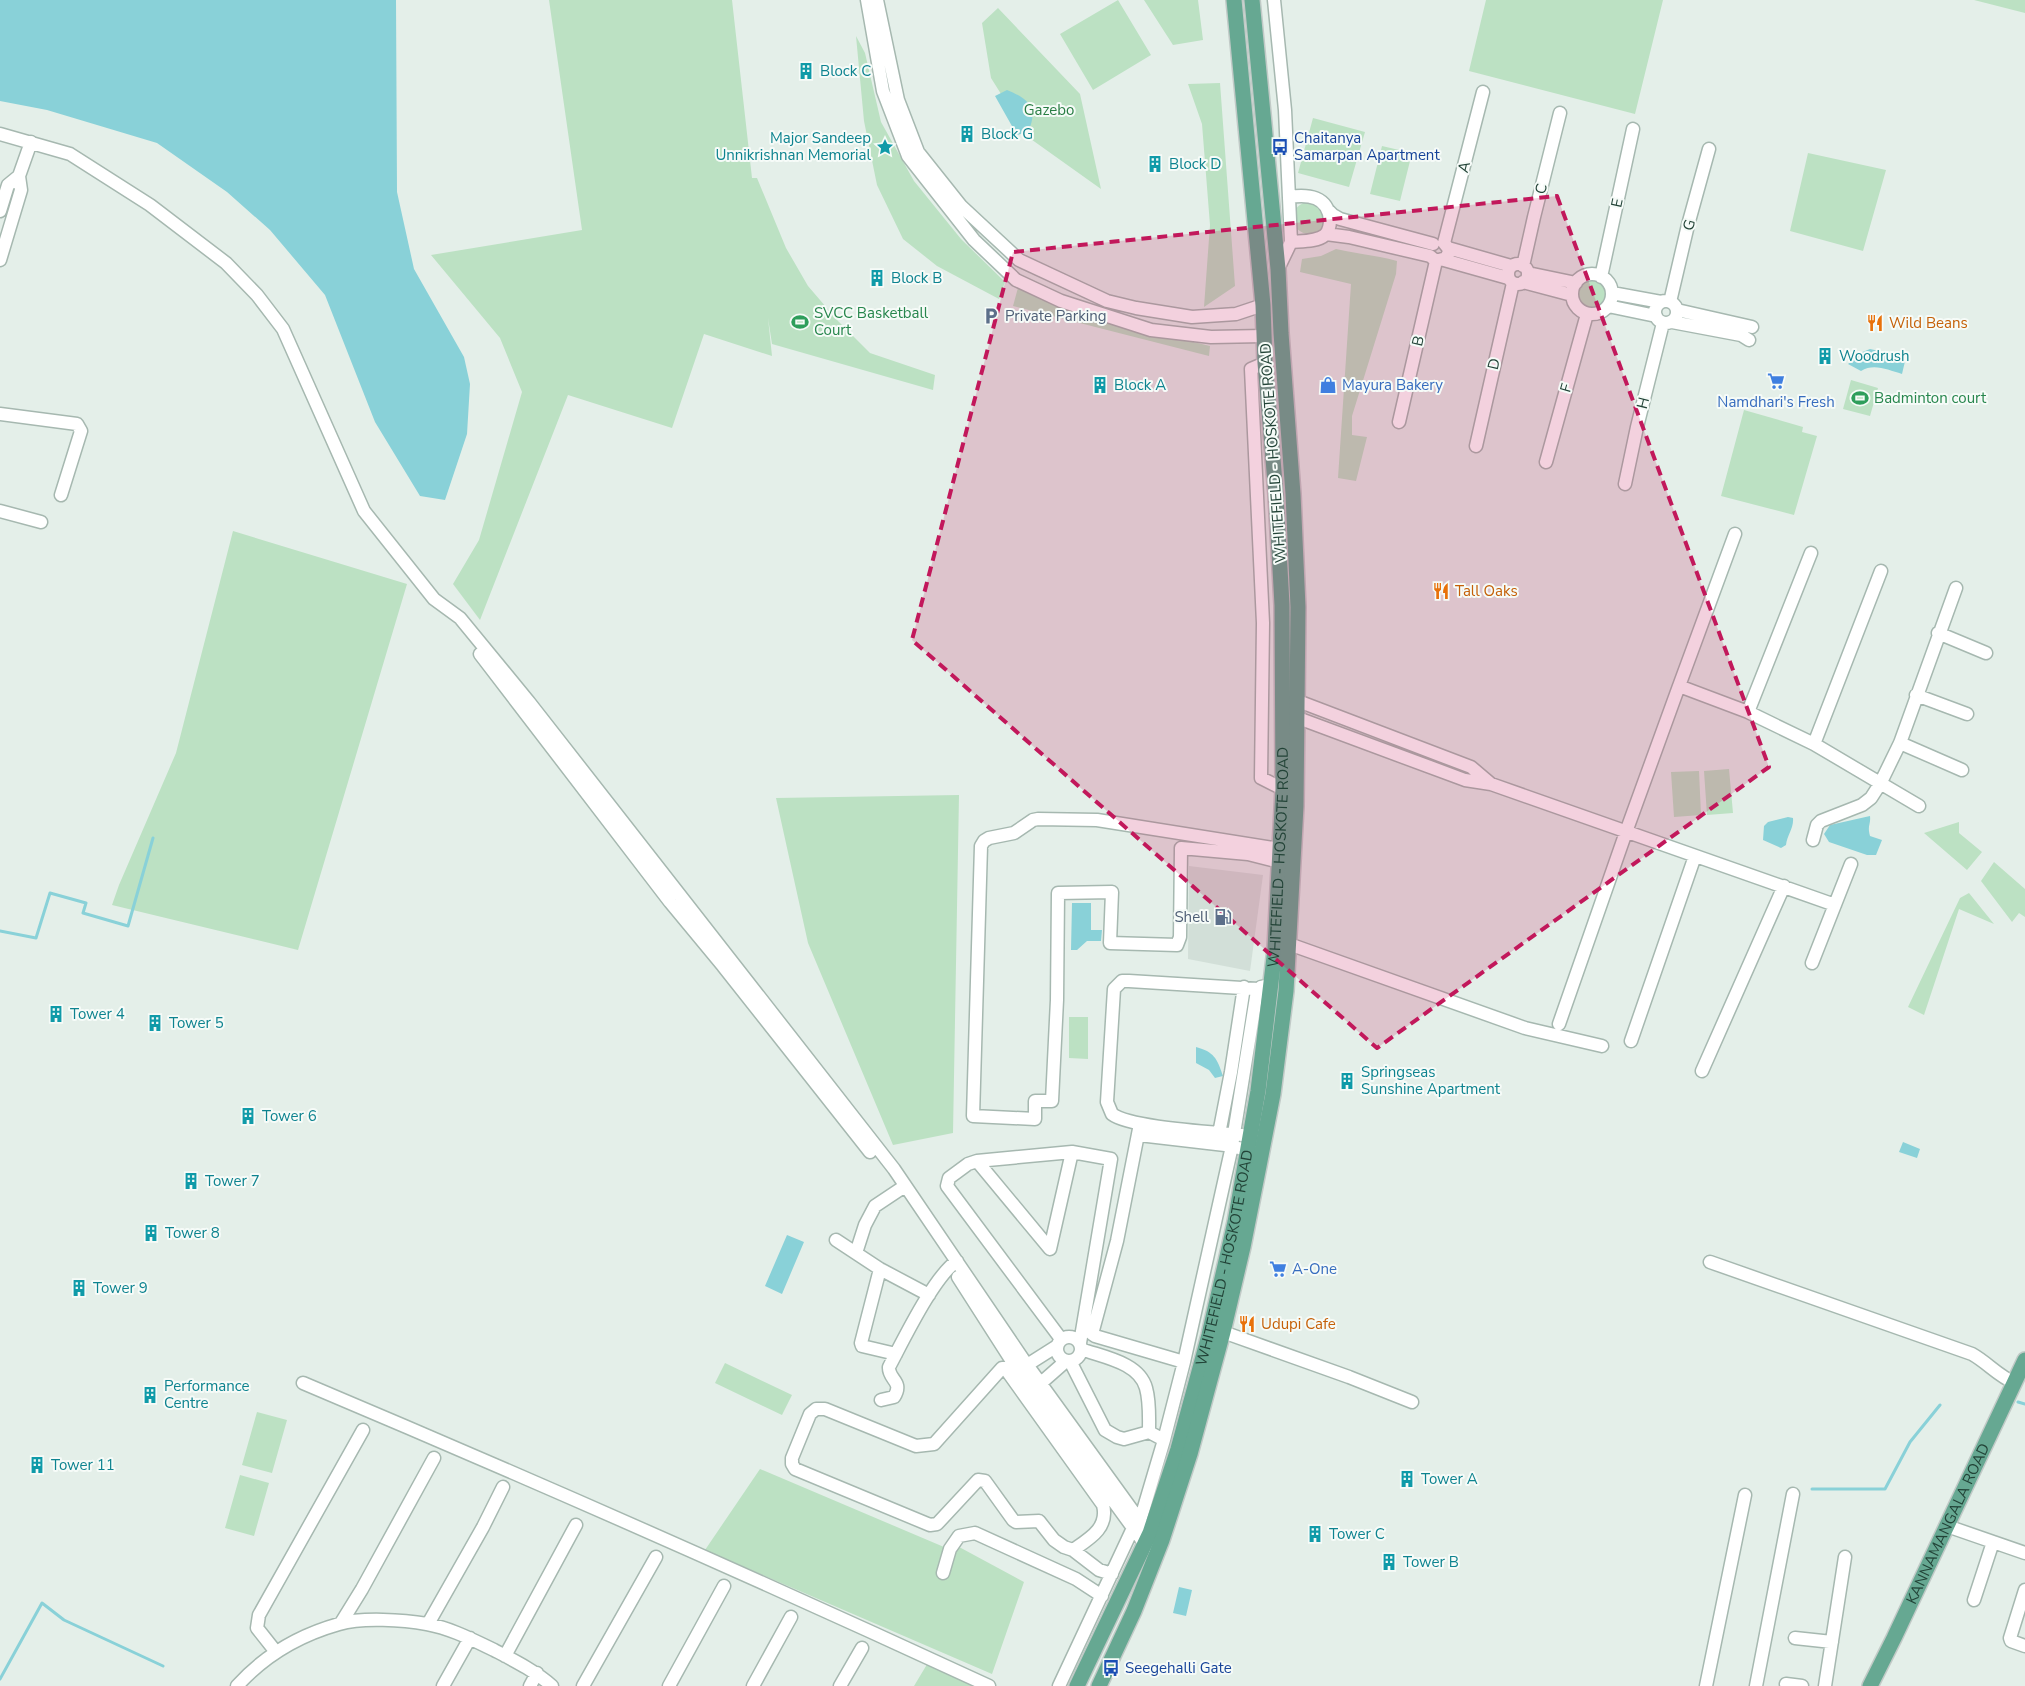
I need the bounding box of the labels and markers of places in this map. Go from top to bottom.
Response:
building icon: Block C [796,61,816,81]
place label: Block C [820,61,871,81]
building icon: Block G [957,124,977,144]
place label: Block G [981,124,1033,144]
place label: Major Sandeep Unnikrishnan Memorial [715,128,872,165]
place label: Chaitanya Samarpan Apartment [1294,128,1440,165]
place icon: Major Sandeep Unnikrishnan Memorial [875,137,895,157]
bus stop icon: Chaitanya Samarpan Apartment [1270,137,1290,157]
building icon: Block D [1145,154,1165,174]
place label: Block D [1169,154,1221,174]
building icon: Block B [867,268,887,288]
place label: Block B [891,268,942,288]
place label: SVCC Basketball Court [814,303,929,340]
parking icon: Private Parking [981,306,1001,326]
place label: Private Parking [1005,306,1106,326]
sports icon: SVCC Basketball Court [790,312,810,332]
restaurant icon: Wild Beans [1865,313,1885,333]
place label: Wild Beans [1889,313,1968,333]
building icon: Woodrush [1815,346,1835,366]
place label: Woodrush [1839,346,1910,366]
supermarket icon: Namdhari's Fresh [1766,371,1786,391]
building icon: Block A [1090,375,1110,395]
place label: Block A [1114,375,1166,395]
shop icon: Mayura Bakery [1318,375,1338,395]
place label: Mayura Bakery [1342,375,1443,395]
sports icon: Badminton court [1850,388,1870,408]
place label: Badminton court [1874,388,1987,408]
place label: Namdhari's Fresh [1717,392,1835,412]
restaurant icon: Tall Oaks [1431,581,1451,601]
place label: Tall Oaks [1455,581,1518,601]
place label: Shell [1174,907,1210,927]
fuel station icon: Shell [1213,907,1233,927]
building icon: Tower 4 [46,1004,66,1024]
place label: Tower 4 [70,1004,125,1024]
building icon: Tower 5 [145,1013,165,1033]
place label: Tower 5 [169,1013,224,1033]
place label: Springseas Sunshine Apartment [1361,1062,1501,1099]
building icon: Springseas Sunshine Apartment [1337,1071,1357,1091]
building icon: Tower 6 [238,1106,258,1126]
place label: Tower 6 [262,1106,317,1126]
building icon: Tower 7 [181,1171,201,1191]
place label: Tower 7 [205,1171,260,1191]
building icon: Tower 8 [141,1223,161,1243]
place label: Tower 8 [165,1223,220,1243]
supermarket icon: A-One [1268,1259,1288,1279]
place label: A-One [1292,1259,1337,1279]
building icon: Tower 9 [69,1278,89,1298]
place label: Tower 9 [93,1278,148,1298]
restaurant icon: Udupi Cafe [1237,1314,1257,1334]
place label: Udupi Cafe [1261,1314,1336,1334]
place label: Performance Centre [164,1376,250,1413]
building icon: Performance Centre [140,1385,160,1405]
building icon: Tower 11 [27,1455,47,1475]
place label: Tower 11 [51,1455,115,1475]
building icon: Tower A [1397,1469,1417,1489]
place label: Tower A [1421,1469,1478,1489]
building icon: Tower C [1305,1524,1325,1544]
place label: Tower C [1329,1524,1385,1544]
building icon: Tower B [1379,1552,1399,1572]
place label: Tower B [1403,1552,1459,1572]
bus stop icon: Seegehalli Gate [1101,1658,1121,1678]
place label: Seegehalli Gate [1125,1658,1232,1678]

